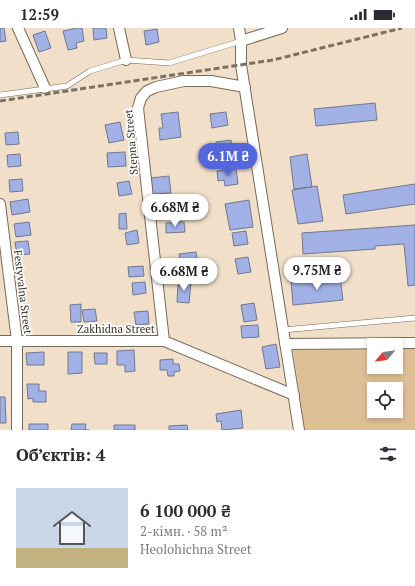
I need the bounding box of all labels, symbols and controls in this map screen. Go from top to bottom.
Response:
text: 12:59 [20,4,59,24]
street label: Stepna Street [121,109,141,175]
pin: 6.1M ₴ [195,143,261,177]
text: 6.1M ₴ [207,147,249,165]
pin: 6.68M ₴ [138,194,212,228]
text: 6.68M ₴ [151,198,199,216]
street label: Festyvalna Street [11,249,35,335]
pin: 9.75M ₴ [280,257,354,291]
pin: 6.68M ₴ [147,258,221,292]
text: 9.75M ₴ [293,261,341,279]
text: 6.68M ₴ [160,262,208,280]
street label: Zakhidna Street [77,322,155,336]
north arrow [367,338,403,374]
map controls [367,338,403,418]
button: locate [367,382,403,418]
text: Об’єктів: 4 [16,443,105,466]
icon: filters [377,443,399,465]
text: 6 100 000 ₴ [140,499,231,522]
icon: home [48,504,96,552]
text: 2-кімн. · 58 m² [140,522,227,540]
text: Heolohichna Street [140,540,252,558]

